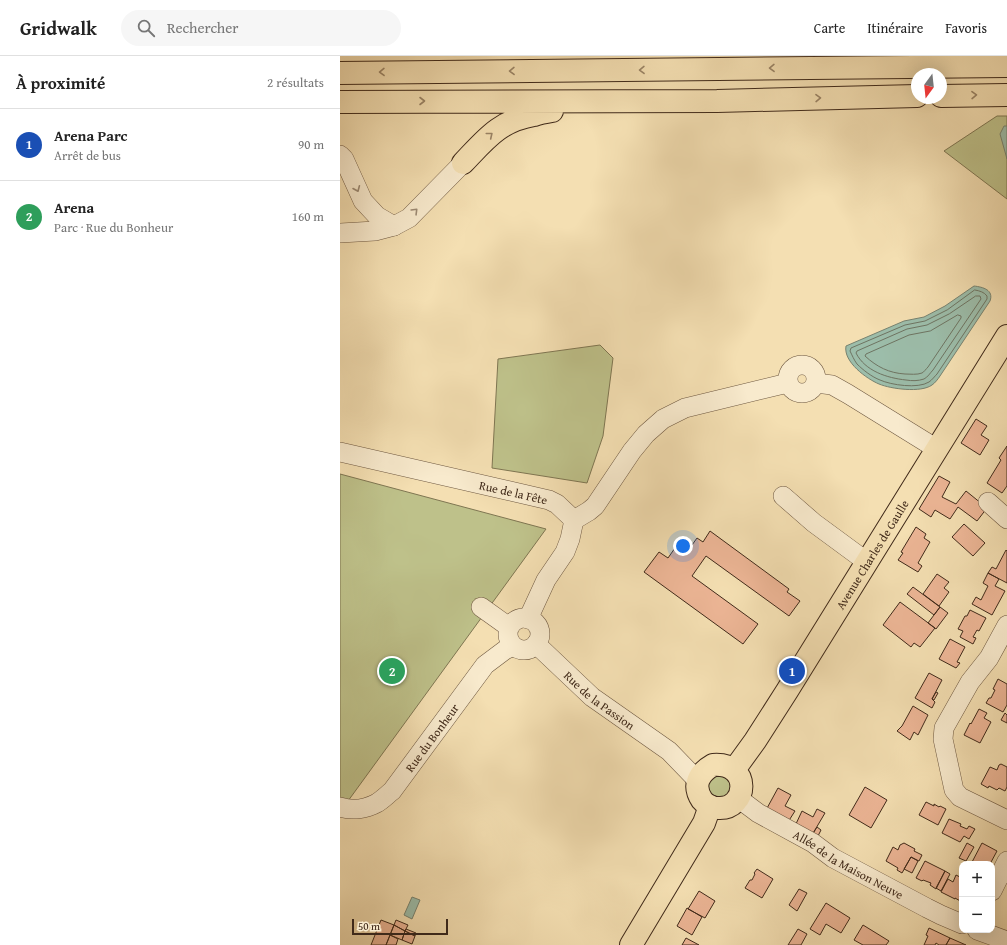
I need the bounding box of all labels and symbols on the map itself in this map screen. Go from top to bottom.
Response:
one-way arrow [769,64,775,72]
one-way arrow [639,66,645,74]
one-way arrow [509,67,515,75]
one-way arrow [379,68,385,77]
north arrow [911,68,947,104]
one-way arrow [971,91,977,99]
one-way arrow [815,94,821,102]
one-way arrow [419,97,425,105]
one-way arrow [485,133,493,140]
one-way arrow [353,186,361,193]
one-way arrow [410,208,418,216]
street label: Rue de la Fête [478,476,550,508]
street label: Avenue Charles de Gaulle [831,496,912,612]
your location [673,536,693,556]
pin: 2 [379,656,405,686]
pin: 1 [779,656,805,686]
street label: Rue de la Passion [561,667,639,733]
street label: Rue du Bonheur [401,700,462,775]
street label: Allée de la Maison Neuve [790,825,907,903]
scale bar [352,917,448,936]

